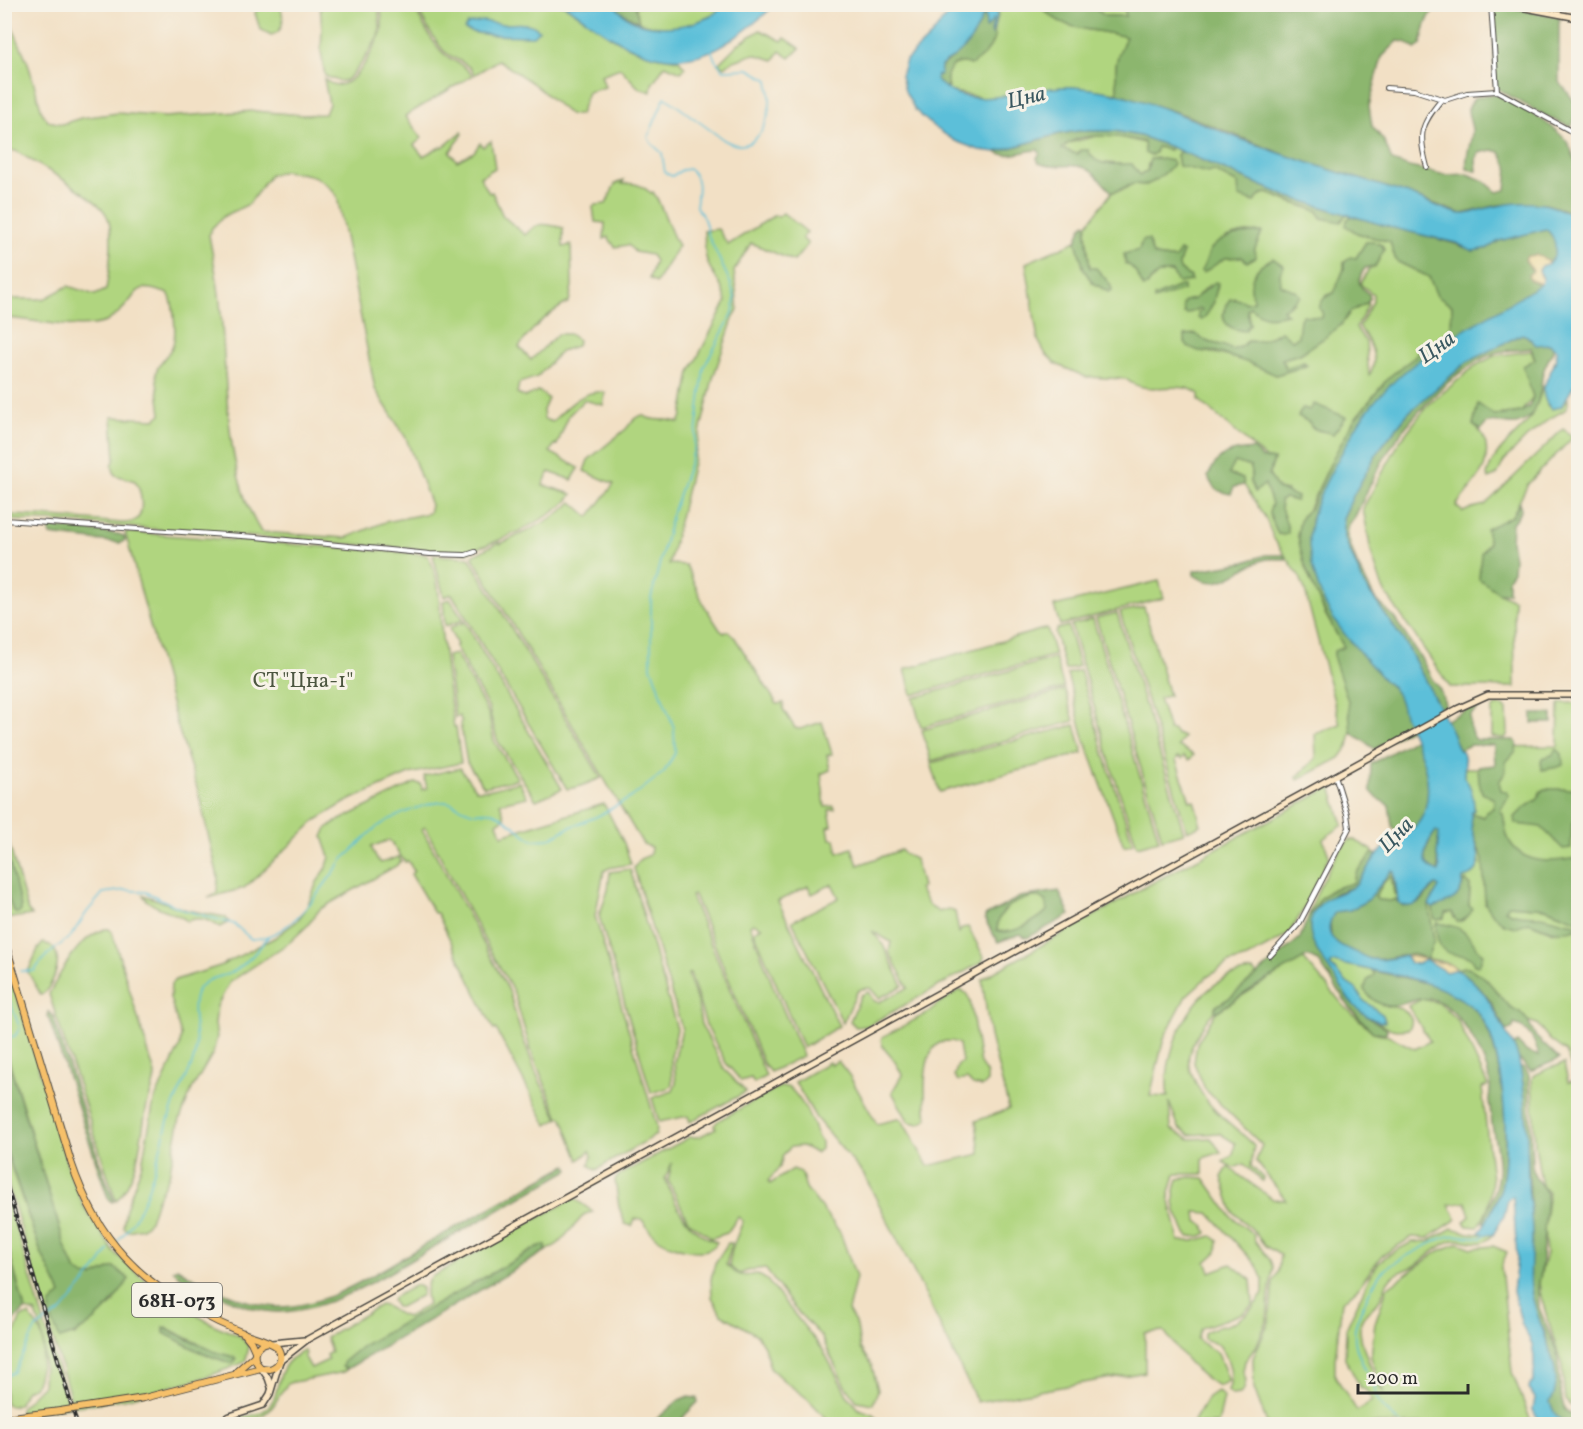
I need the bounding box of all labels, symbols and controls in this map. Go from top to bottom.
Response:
water label: Цна [1004,79,1049,118]
water label: Цна [1413,324,1462,372]
park label: СТ "Цна-1" [253,667,353,696]
water label: Цна [1372,811,1421,860]
road number: 68Н-073 [132,1283,222,1317]
scale bar [1358,1357,1468,1395]
text: 200 m [1367,1367,1418,1392]

